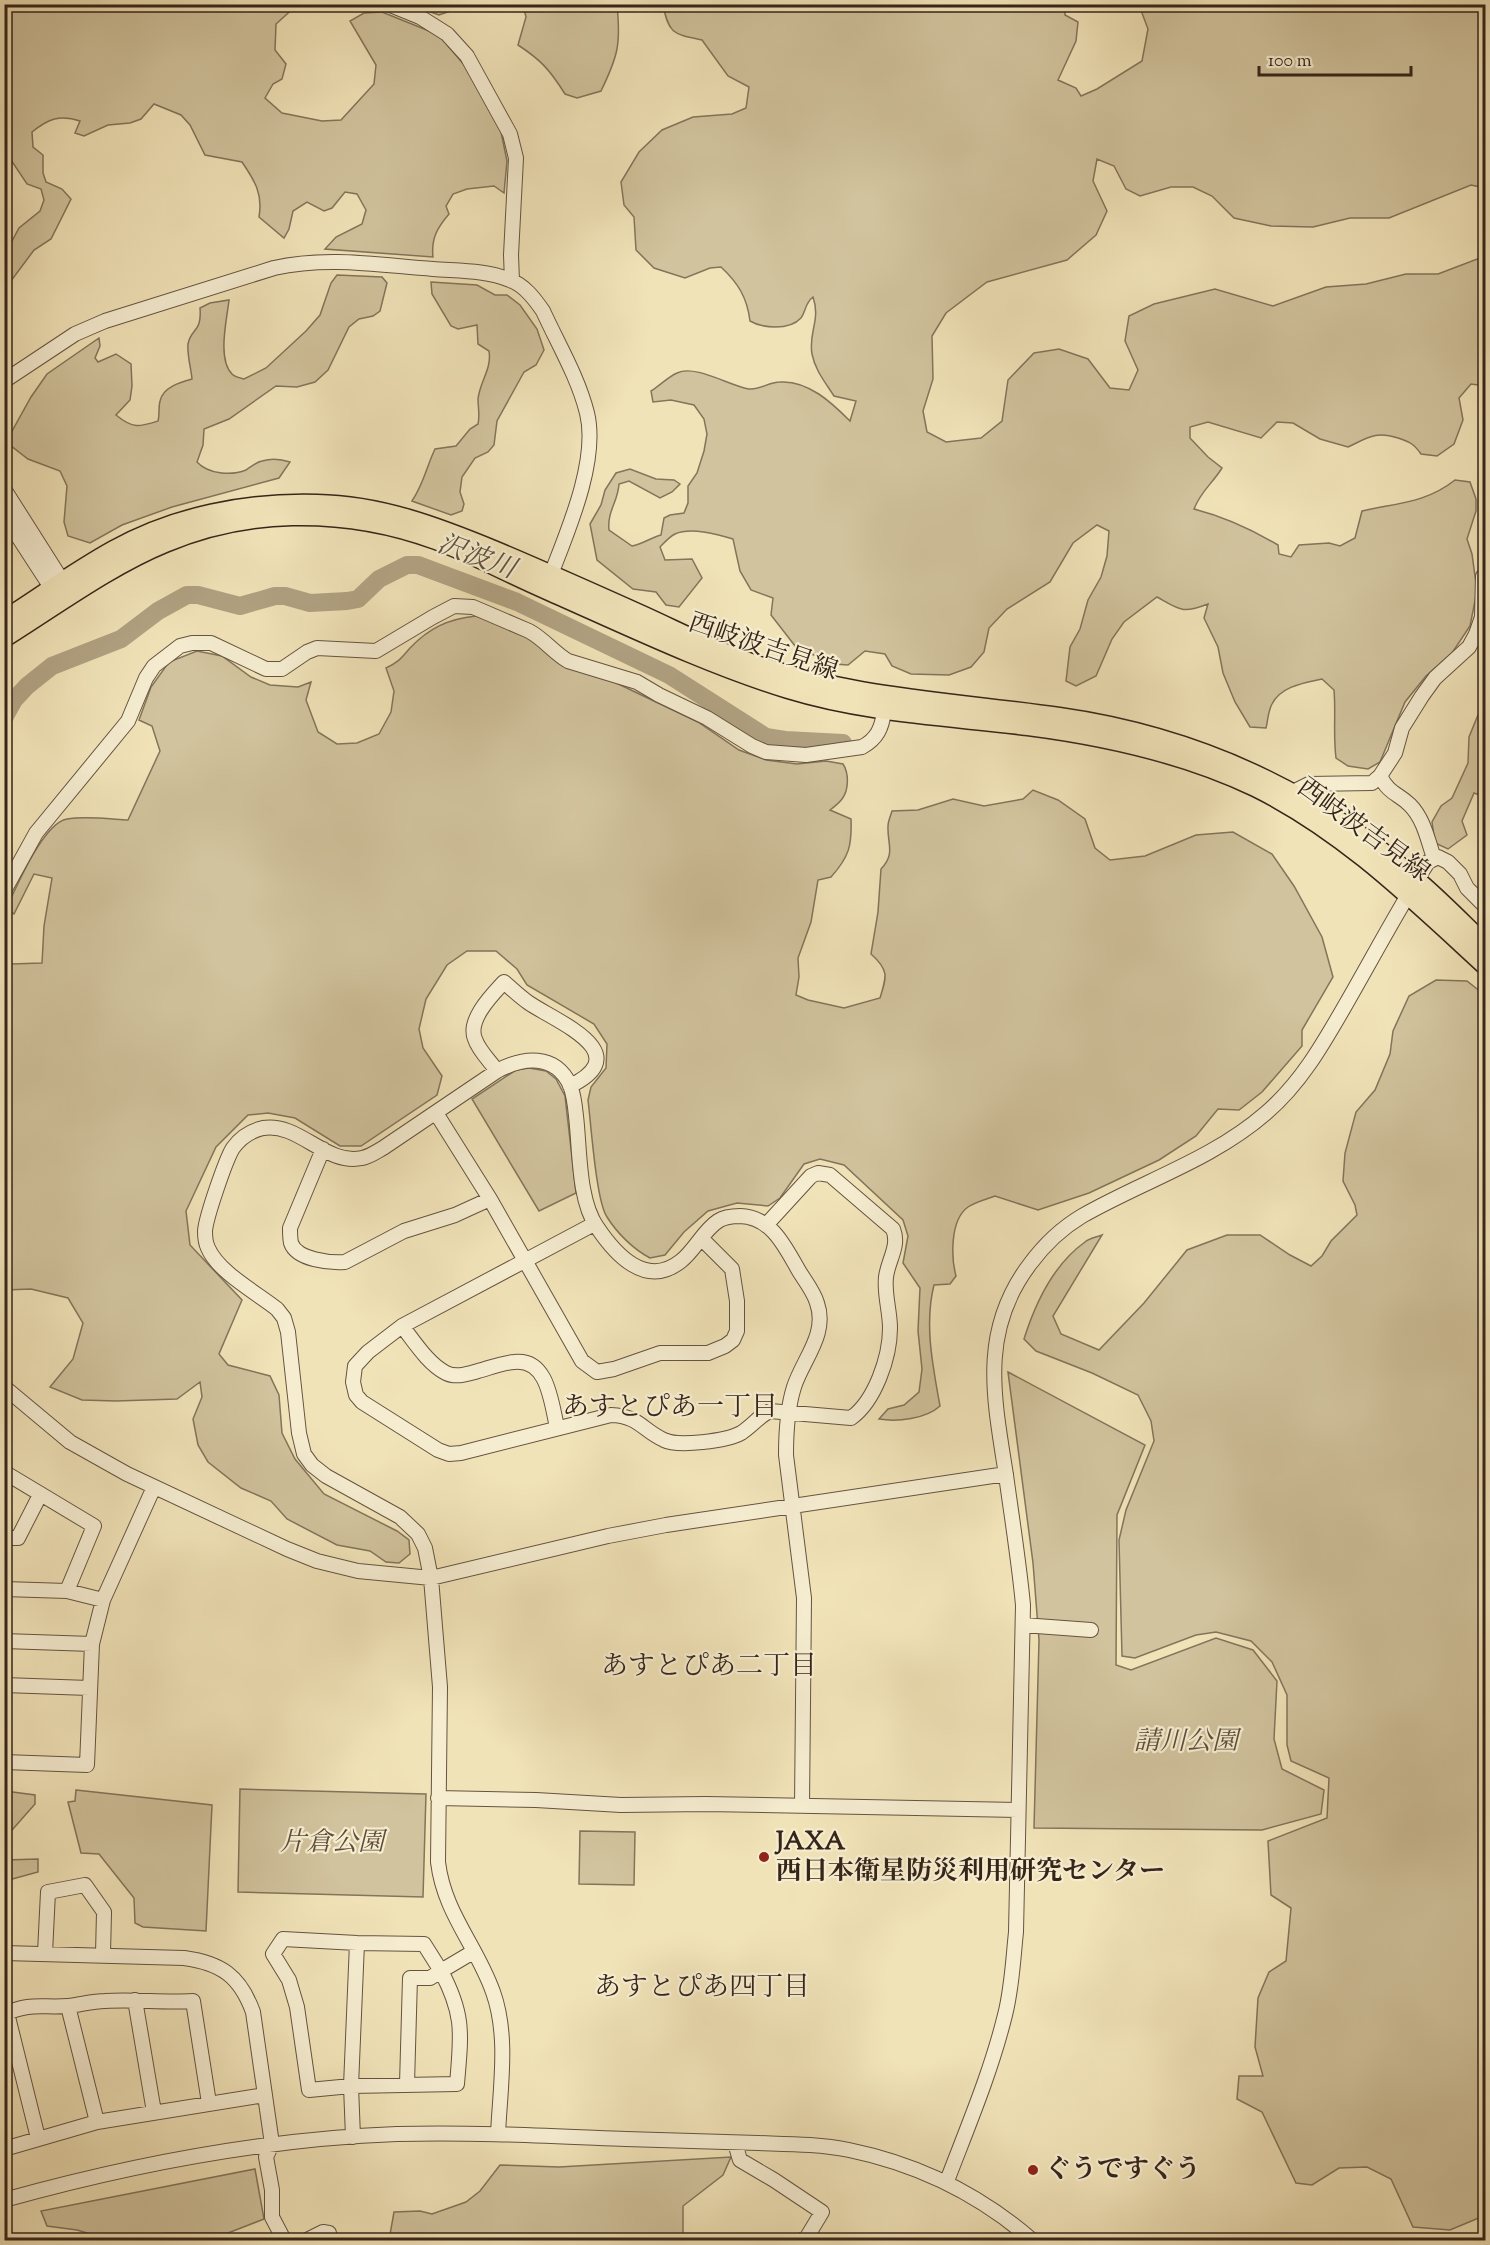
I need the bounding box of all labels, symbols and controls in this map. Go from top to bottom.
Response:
scale bar [1259,39,1410,77]
text: 100 m [1268,49,1312,75]
water label: 沢波川 [431,526,524,591]
street label: 西岐波吉見線 [683,605,843,691]
street label: 西岐波吉見線 [1289,770,1437,892]
district label: あすとぴあ一丁目 [562,1389,778,1428]
district label: あすとぴあ二丁目 [601,1648,817,1687]
park label: 請川公園 [1134,1724,1242,1761]
place label: JAXA 西日本衛星防災利用研究センター [774,1824,1165,1891]
park label: 片倉公園 [280,1825,388,1862]
marker: JAXA 西日本衛星防災利用研究センター [757,1850,771,1864]
district label: あすとぴあ四丁目 [594,1969,810,2008]
place label: ぐうですぐう [1045,2152,1201,2189]
marker: ぐうですぐう [1026,2163,1040,2177]

